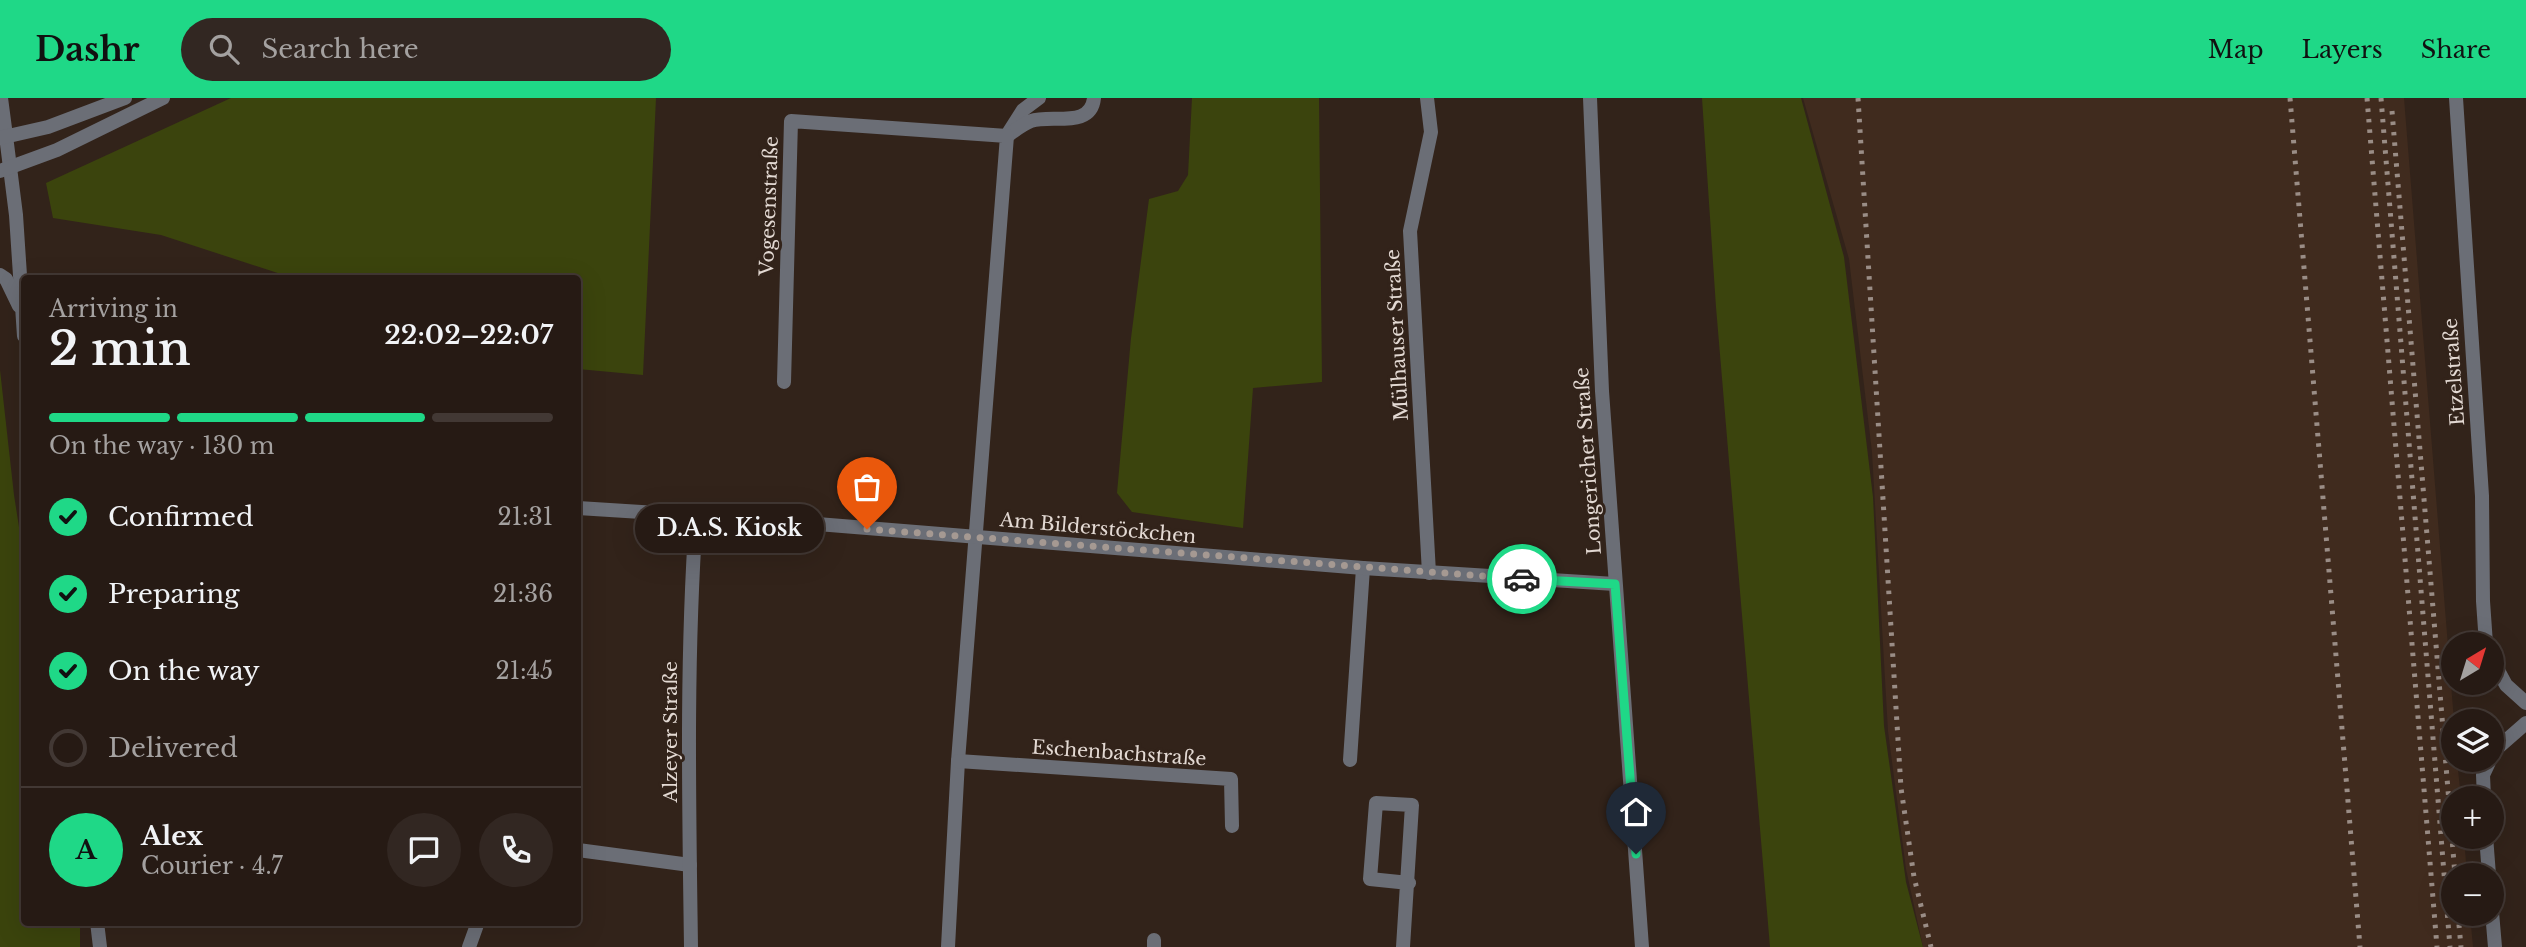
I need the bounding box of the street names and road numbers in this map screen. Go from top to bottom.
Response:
street label: Vogesenstraße [755,136,783,277]
street label: Mülhauser Straße [1381,249,1413,421]
street label: Etzelstraße [2439,317,2469,427]
street label: Longericher Straße [1570,366,1606,556]
street label: Am Bilderstöckchen [998,508,1197,548]
street label: Alzeyer Straße [659,661,682,804]
street label: Eschenbachstraße [1031,735,1207,771]

